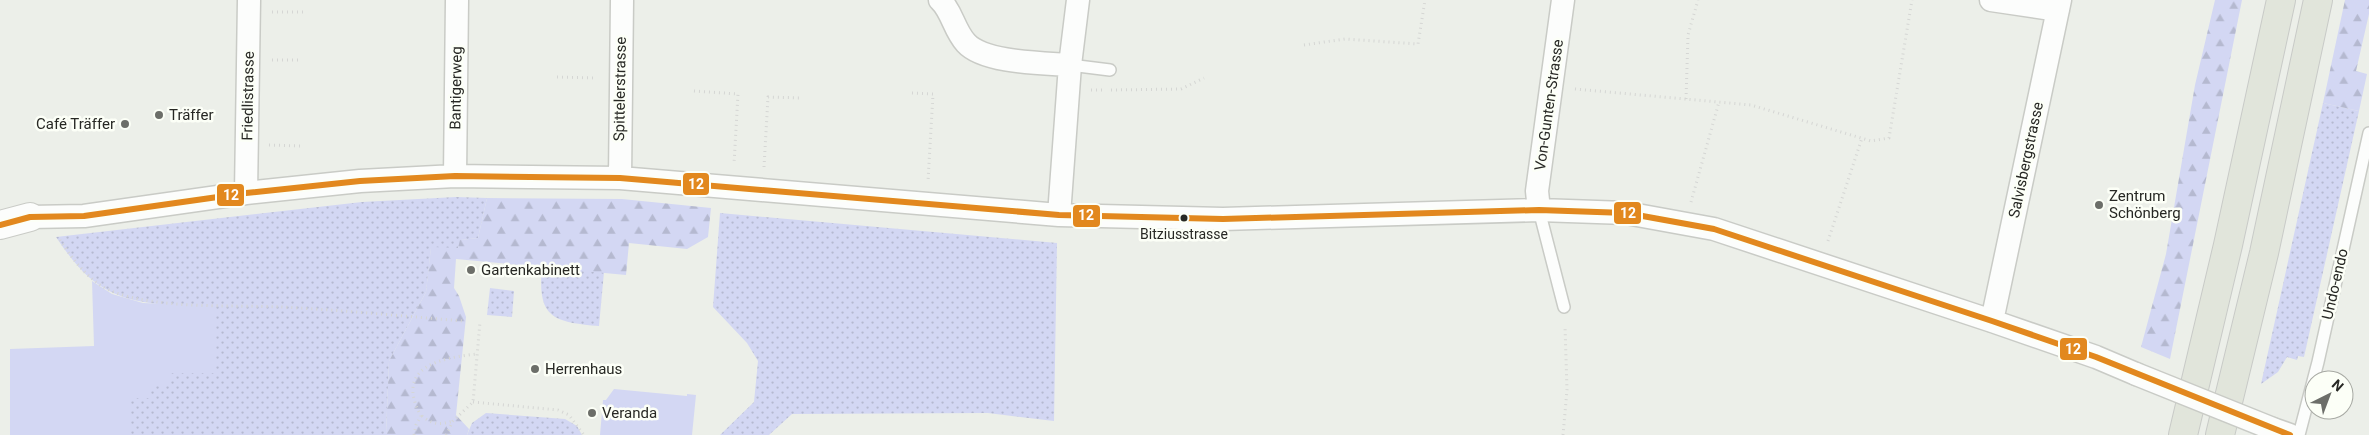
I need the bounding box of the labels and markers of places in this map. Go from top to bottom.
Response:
place label: Träffer [169,106,214,124]
marker: Träffer [153,109,165,121]
place label: Café Träffer [36,115,115,133]
marker: Café Träffer [119,118,131,130]
place label: Zentrum Schönberg [2109,187,2181,222]
marker: Zentrum Schönberg [2093,199,2105,211]
marker: Bitziusstrasse [1179,213,1189,223]
place label: Bitziusstrasse [1140,226,1228,242]
place label: Gartenkabinett [481,261,580,279]
marker: Gartenkabinett [465,264,477,276]
place label: Herrenhaus [545,360,622,378]
marker: Herrenhaus [529,363,541,375]
place label: Veranda [602,404,657,422]
marker: Veranda [586,407,598,419]

